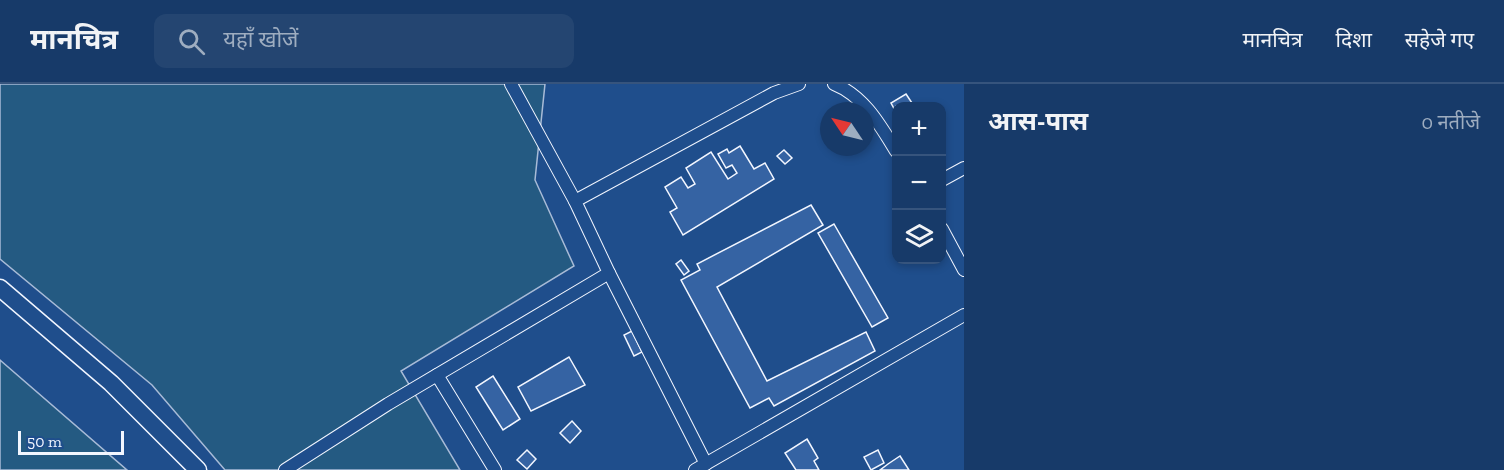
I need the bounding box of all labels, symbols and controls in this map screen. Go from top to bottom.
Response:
search box [154,14,574,68]
text: मानचित्र [30,23,118,56]
icon: search [175,25,208,58]
text: यहाँ खोजें [223,26,298,53]
text: मानचित्र [1243,27,1303,52]
text: दिशा [1336,27,1372,52]
text: सहेजे गए [1405,27,1474,52]
north arrow [820,102,874,156]
map controls [892,102,946,264]
button: + [892,102,946,156]
text: आस-पास [988,105,1088,137]
text: 0 नतीजे [1421,110,1480,134]
button: − [892,156,946,210]
button: layers [892,210,946,264]
scale bar [18,428,124,456]
text: 50 m [27,432,62,451]

